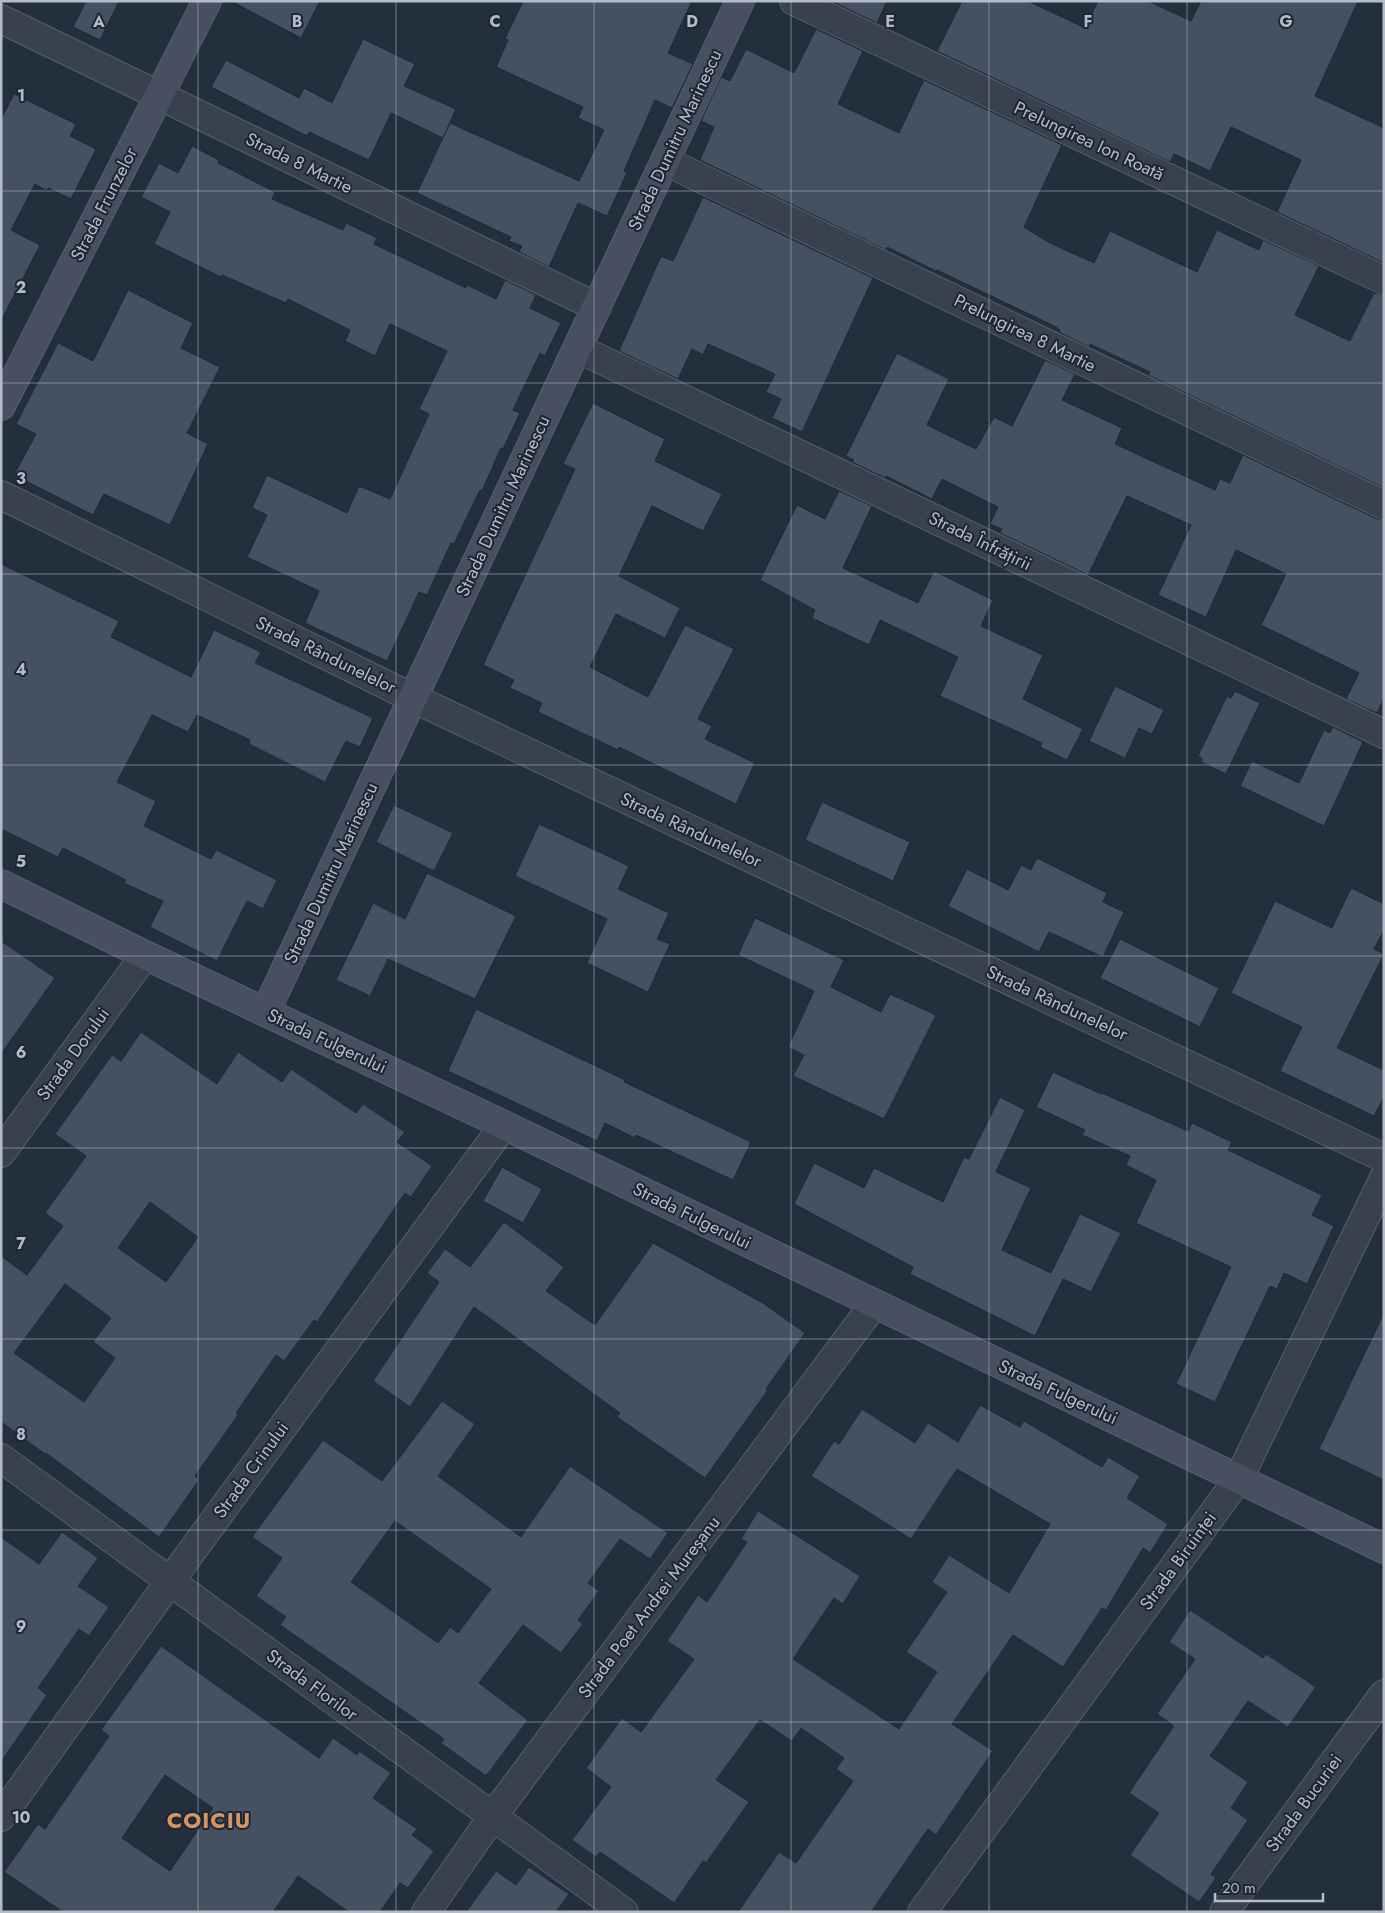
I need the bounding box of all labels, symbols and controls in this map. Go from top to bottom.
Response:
text: A [92,10,105,33]
text: B [292,10,302,33]
text: C [489,10,501,33]
text: D [686,10,698,33]
text: E [885,10,895,33]
text: F [1084,10,1092,33]
text: G [1279,10,1293,33]
street label: Strada Dumitru Marinescu [622,45,728,235]
text: 1 [17,84,25,107]
street label: Prelungirea Ion Roată [1010,95,1168,187]
street label: Strada 8 Martie [241,126,357,200]
street label: Strada Frunzelor [64,142,144,265]
text: 2 [16,276,26,299]
street label: Prelungirea 8 Martie [950,287,1100,379]
street label: Strada Dumitru Marinescu [450,411,556,601]
text: 3 [16,467,26,490]
street label: Strada Înfrățirii [924,505,1036,577]
street label: Strada Rândunelelor [251,610,401,701]
text: 4 [15,658,27,681]
street label: Strada Dumitru Marinescu [278,778,384,968]
street label: Strada Rândunelelor [616,786,767,875]
text: 5 [16,850,26,873]
street label: Strada Rândunelelor [982,959,1133,1048]
street label: Strada Dorului [30,1002,116,1106]
street label: Strada Fulgerului [263,1002,391,1080]
text: 6 [16,1041,26,1064]
street label: Strada Fulgerului [628,1176,756,1256]
text: 7 [16,1232,26,1255]
street label: Strada Fulgerului [994,1353,1122,1431]
street label: Strada Crinului [207,1416,295,1524]
text: 8 [16,1423,26,1446]
street label: Strada Biruinței [1133,1506,1223,1616]
street label: Strada Poet Andrei Mureșanu [572,1510,726,1704]
text: 9 [16,1615,26,1638]
street label: Strada Florilor [261,1643,364,1728]
street label: Strada Bucuriei [1259,1749,1349,1857]
district label: COICIU [167,1804,251,1836]
text: 10 [12,1806,30,1829]
scale bar [1215,1870,1322,1902]
text: 20 m [1222,1877,1256,1899]

